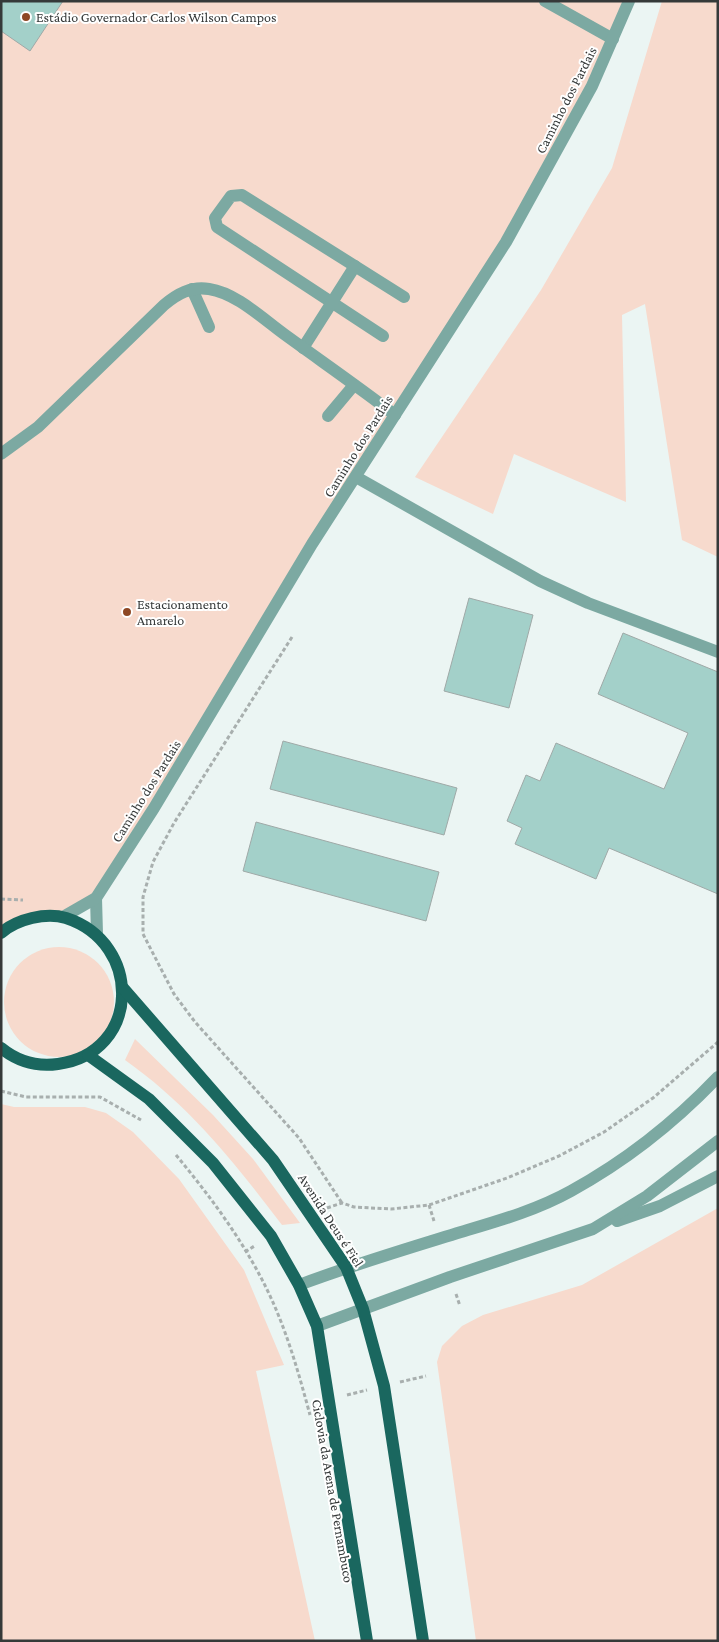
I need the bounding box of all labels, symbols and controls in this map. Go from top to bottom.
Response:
place label: Estádio Governador Carlos Wilson Campos [36,9,276,25]
marker: Estádio Governador Carlos Wilson Campos [20,11,32,23]
street label: Caminho dos Pardais [532,44,600,156]
street label: Caminho dos Pardais [320,392,396,500]
place label: Estacionamento Amarelo [137,596,228,628]
marker: Estacionamento Amarelo [121,606,133,618]
street label: Caminho dos Pardais [108,737,184,845]
street label: Avenida Deus é Fiel [295,1170,367,1270]
street label: Ciclovia da Arena de Pernambuco [309,1398,357,1584]

